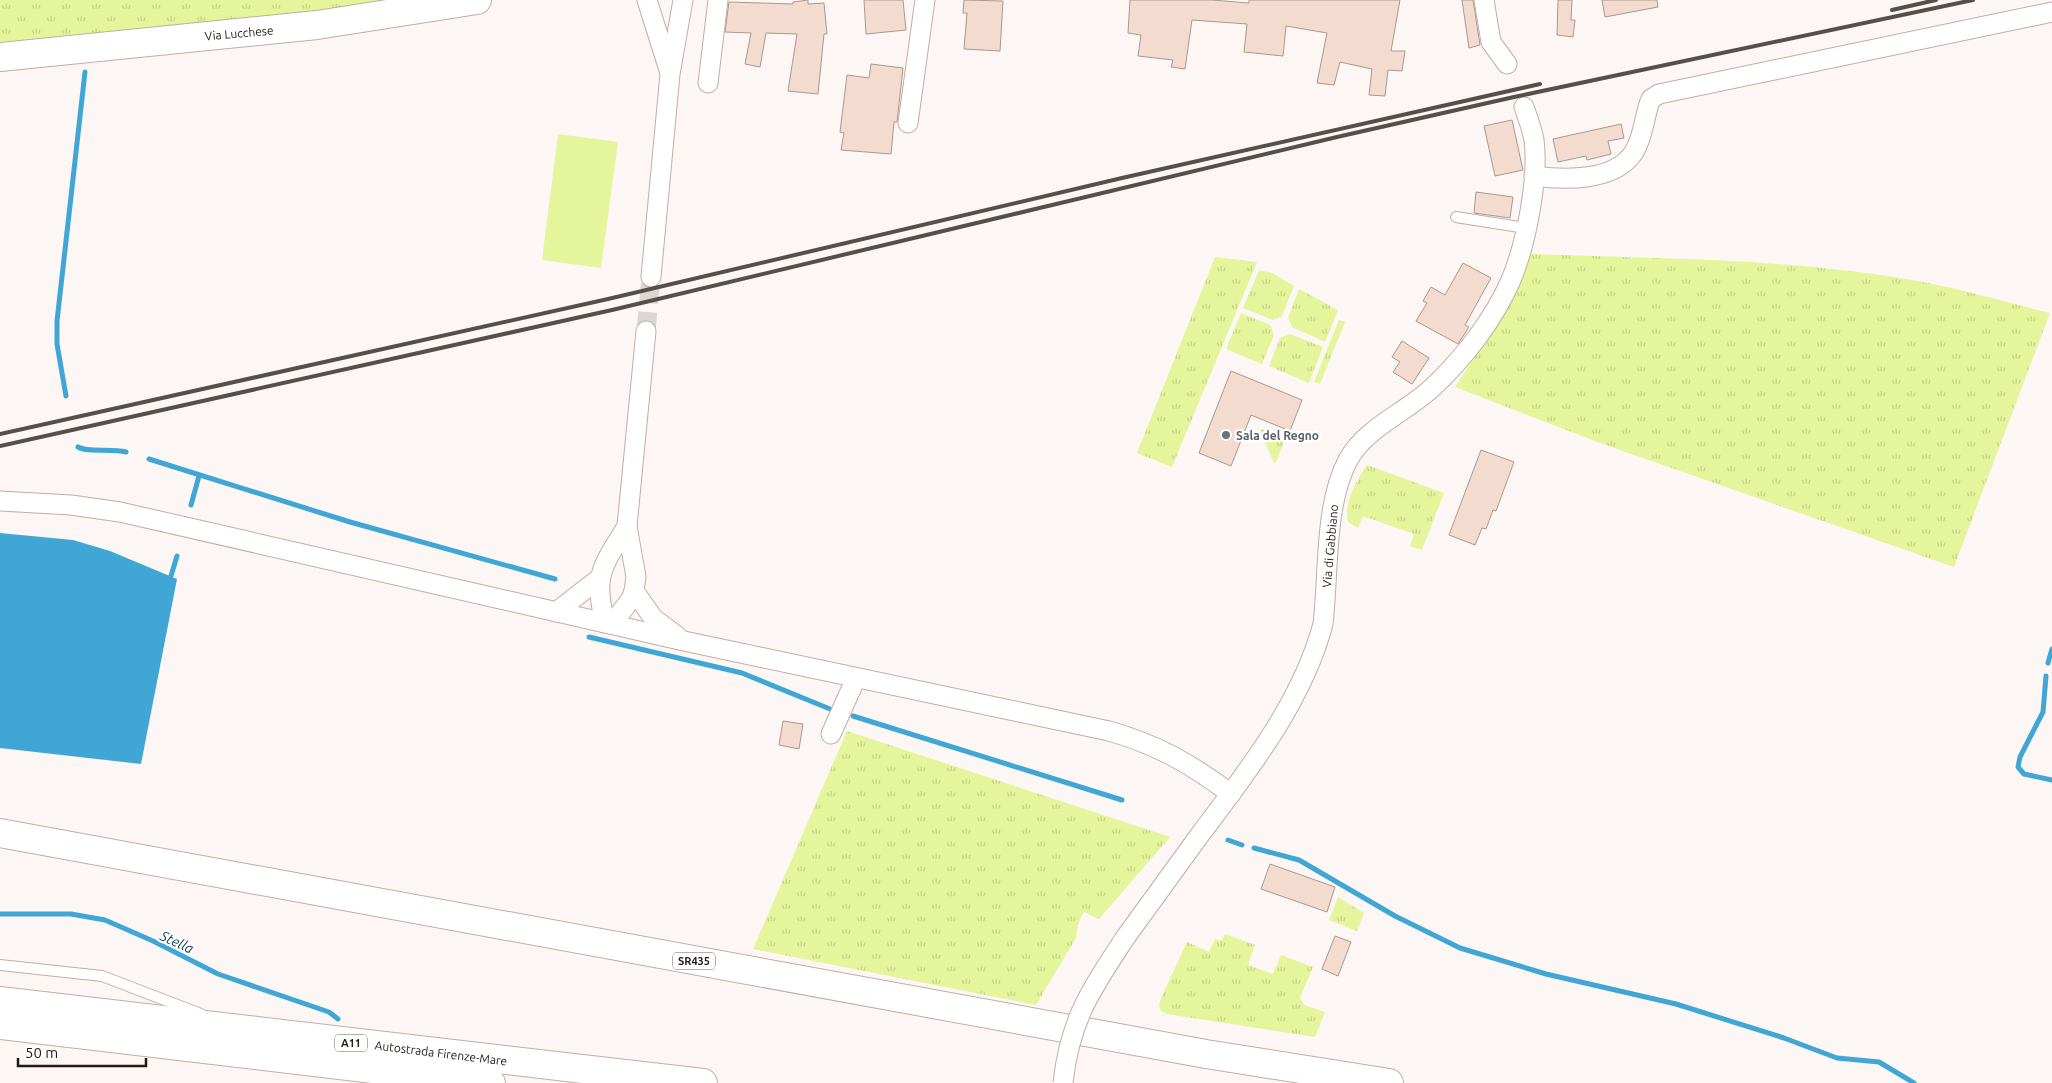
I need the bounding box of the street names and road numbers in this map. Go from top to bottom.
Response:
street label: Via Lucchese [204,24,274,42]
street label: Via di Gabbiano [1320,504,1340,588]
road number: SR435 [673,952,715,969]
road number: A11 [335,1034,367,1052]
street label: Autostrada Firenze-Mare [374,1038,508,1068]

